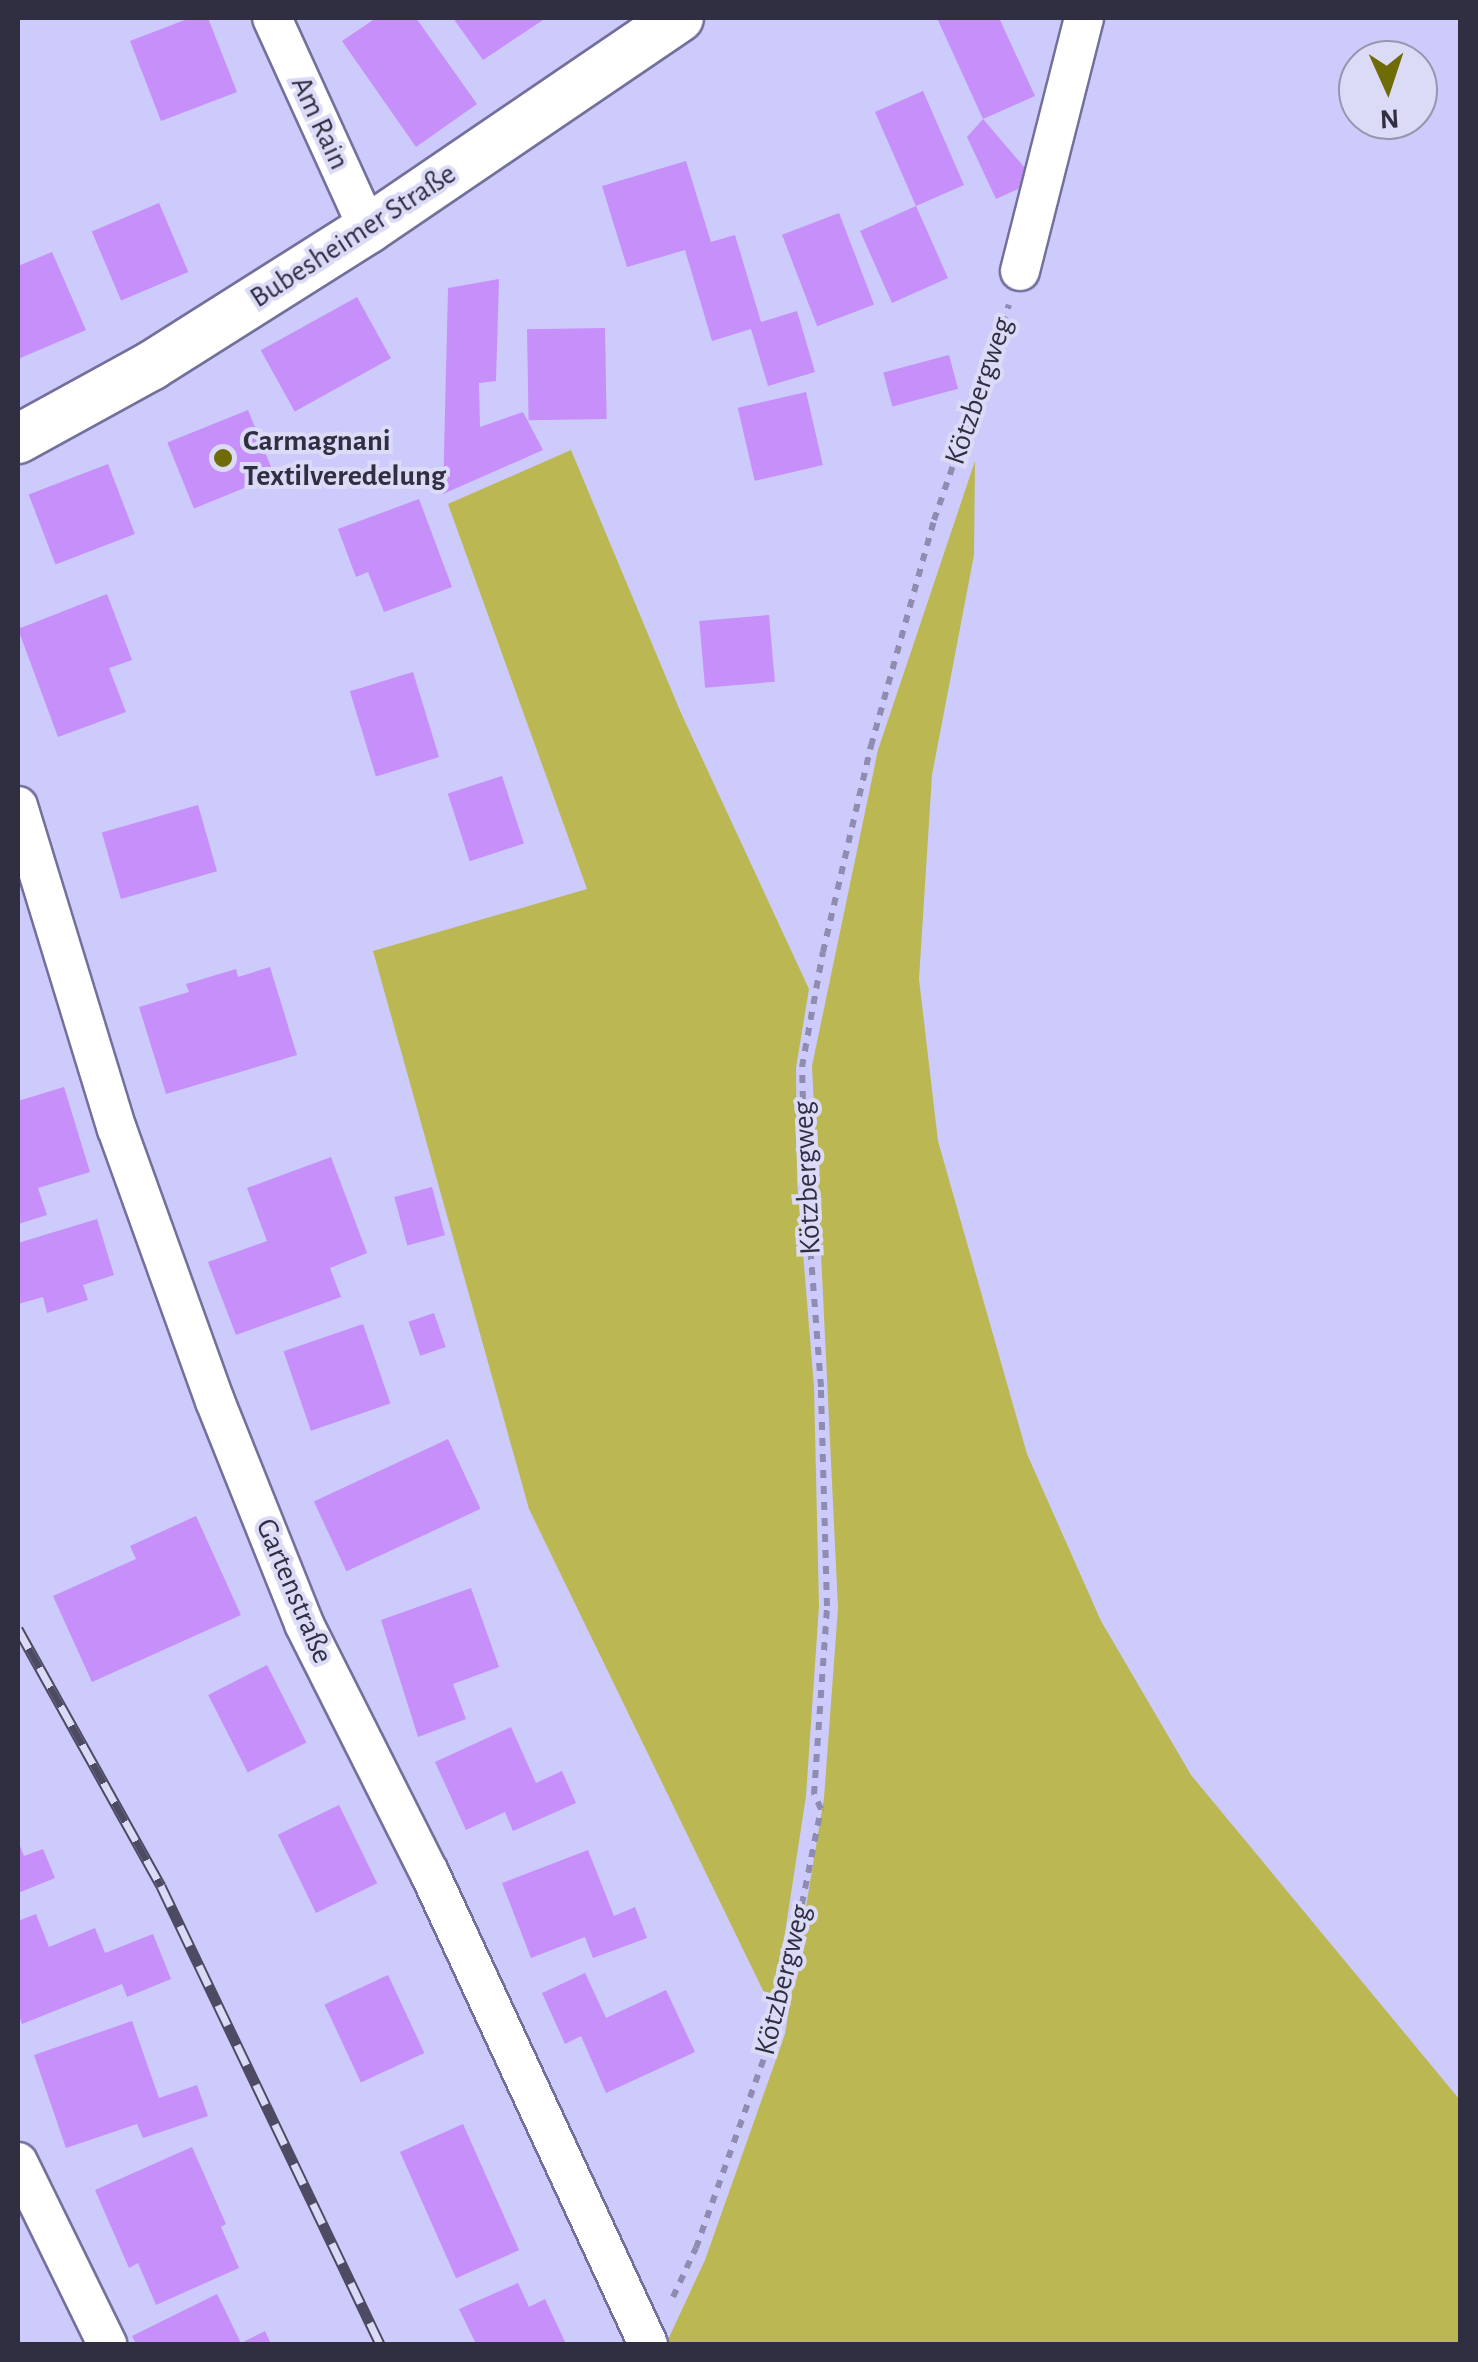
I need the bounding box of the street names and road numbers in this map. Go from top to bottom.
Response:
street label: Am Rain [283,71,357,175]
street label: Bubesheimer Straße [243,156,463,316]
street label: Kötzbergweg [937,312,1021,470]
street label: Kötzbergweg [785,1100,829,1256]
street label: Gartenstraße [247,1513,341,1669]
street label: Kötzbergweg [747,1901,819,2059]

